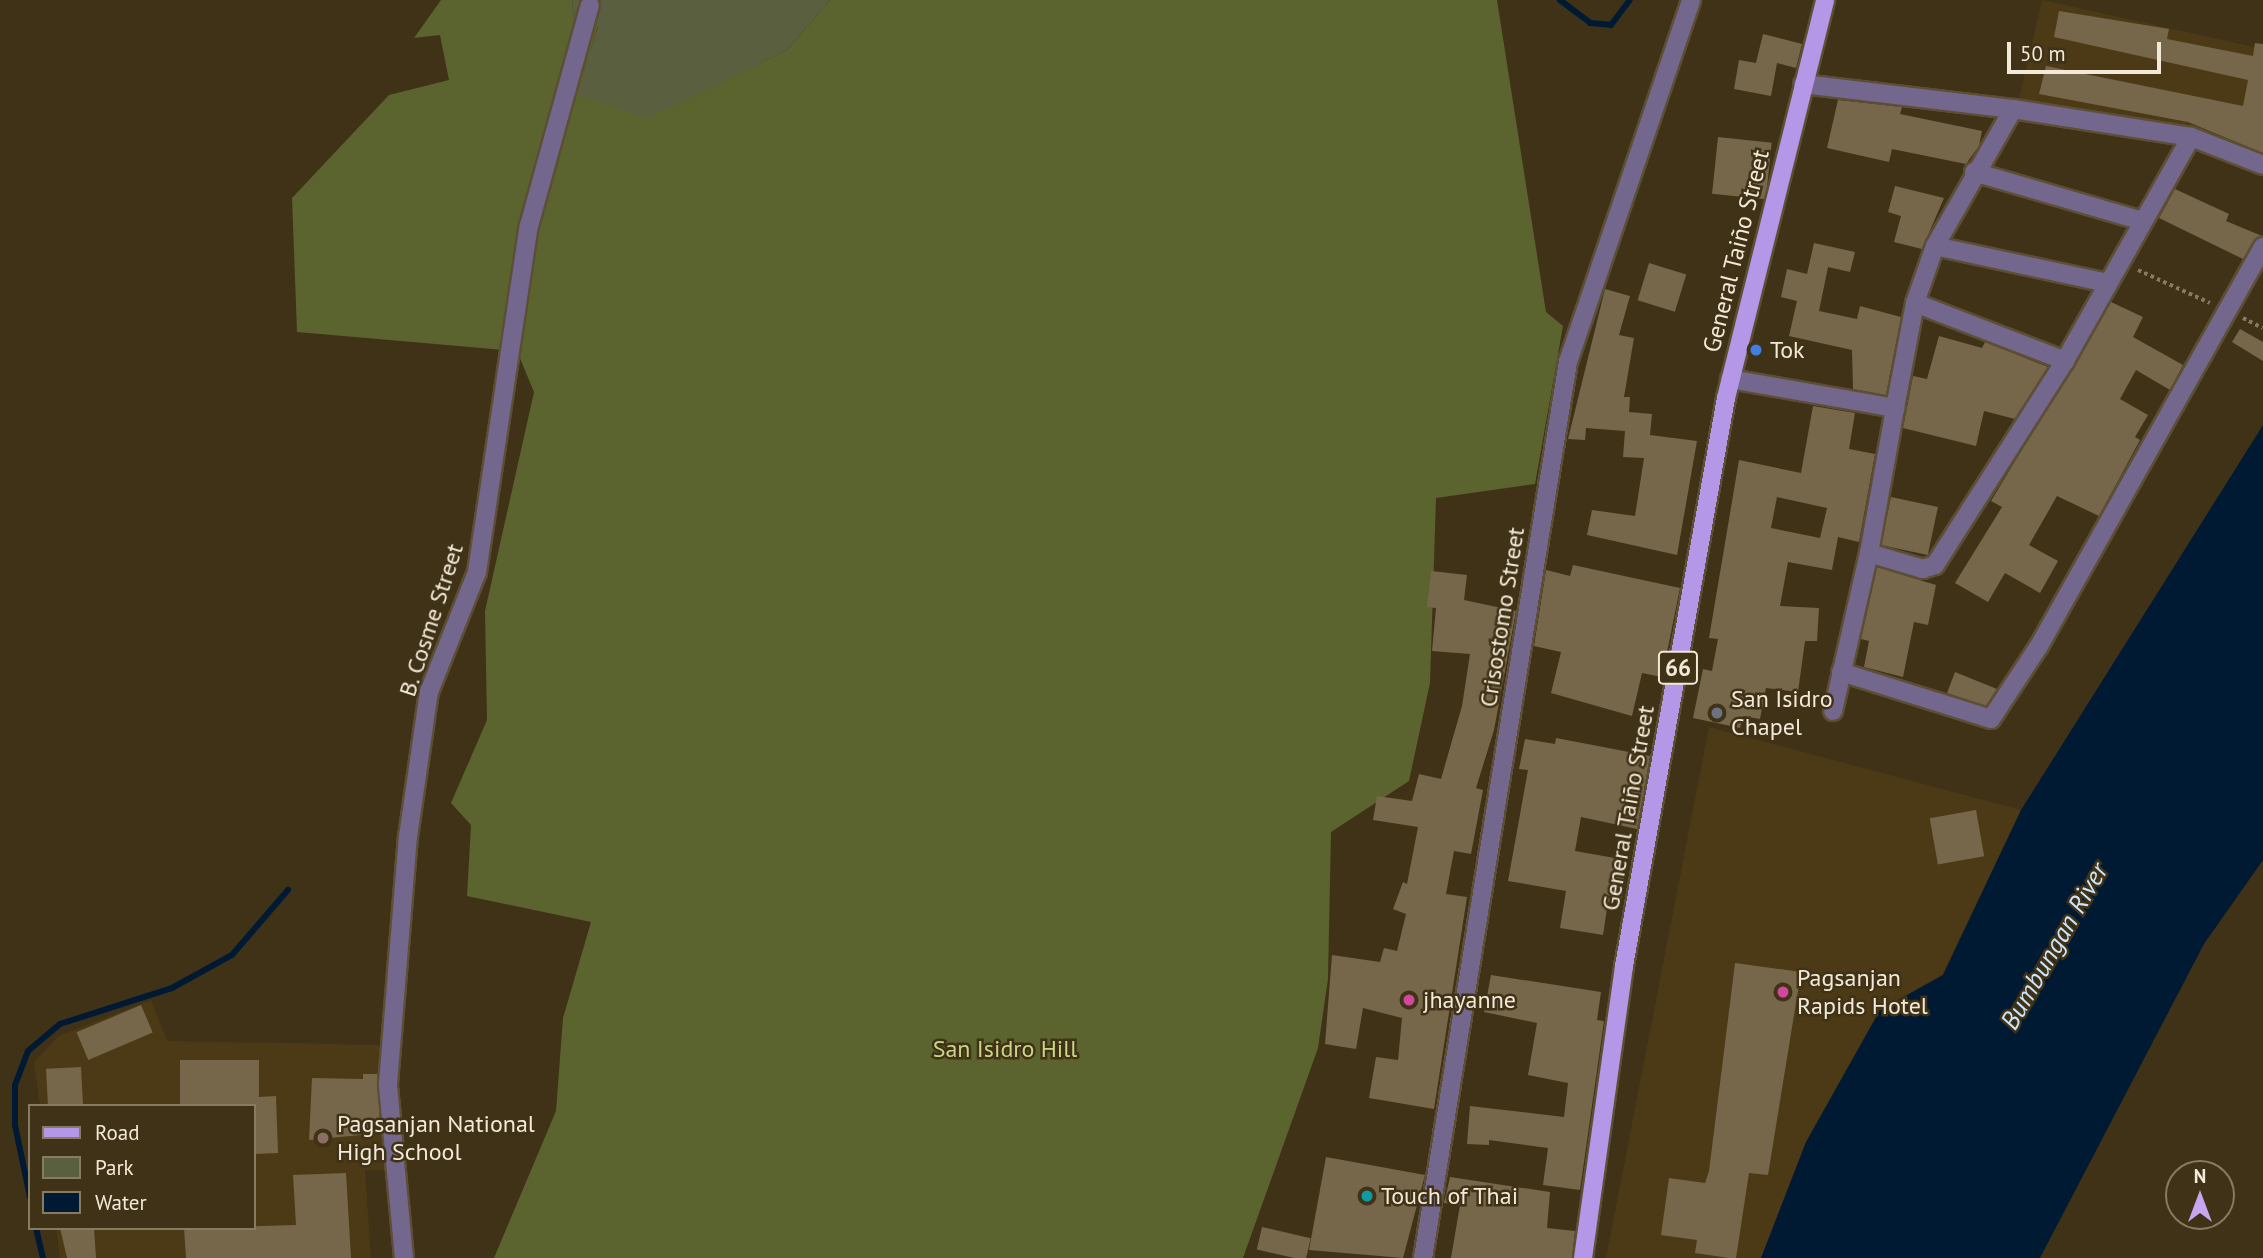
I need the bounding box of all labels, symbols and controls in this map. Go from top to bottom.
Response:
scale bar [2011,28,2165,72]
text: 50 m [2020,40,2066,67]
street label: General Taiño Street [1697,146,1775,356]
place label: Tok [1770,336,1805,364]
marker: Tok [1748,342,1764,358]
street label: Crisostomo Street [1474,525,1530,709]
street label: B. Cosme Street [392,539,470,701]
road number: 66 [1657,648,1699,688]
place label: San Isidro Chapel [1731,685,1833,741]
street label: General Taiño Street [1596,703,1660,913]
marker: San Isidro Chapel [1709,705,1725,721]
water label: Bumbungan River [1994,857,2114,1035]
place label: Pagsanjan Rapids Hotel [1797,964,1928,1020]
marker: Pagsanjan Rapids Hotel [1775,984,1791,1000]
place label: jhayanne [1423,986,1516,1014]
marker: jhayanne [1401,992,1417,1008]
park label: San Isidro Hill [933,1035,1077,1063]
legend [28,1104,256,1230]
place label: Pagsanjan National High School [337,1110,535,1166]
text: Road [95,1119,139,1146]
marker: Pagsanjan National High School [315,1130,331,1146]
text: Park [95,1154,134,1181]
north arrow [2165,1160,2235,1230]
text: N [2194,1164,2206,1188]
place label: Touch of Thai [1381,1182,1519,1210]
marker: Touch of Thai [1359,1188,1375,1204]
text: Water [95,1189,147,1216]

